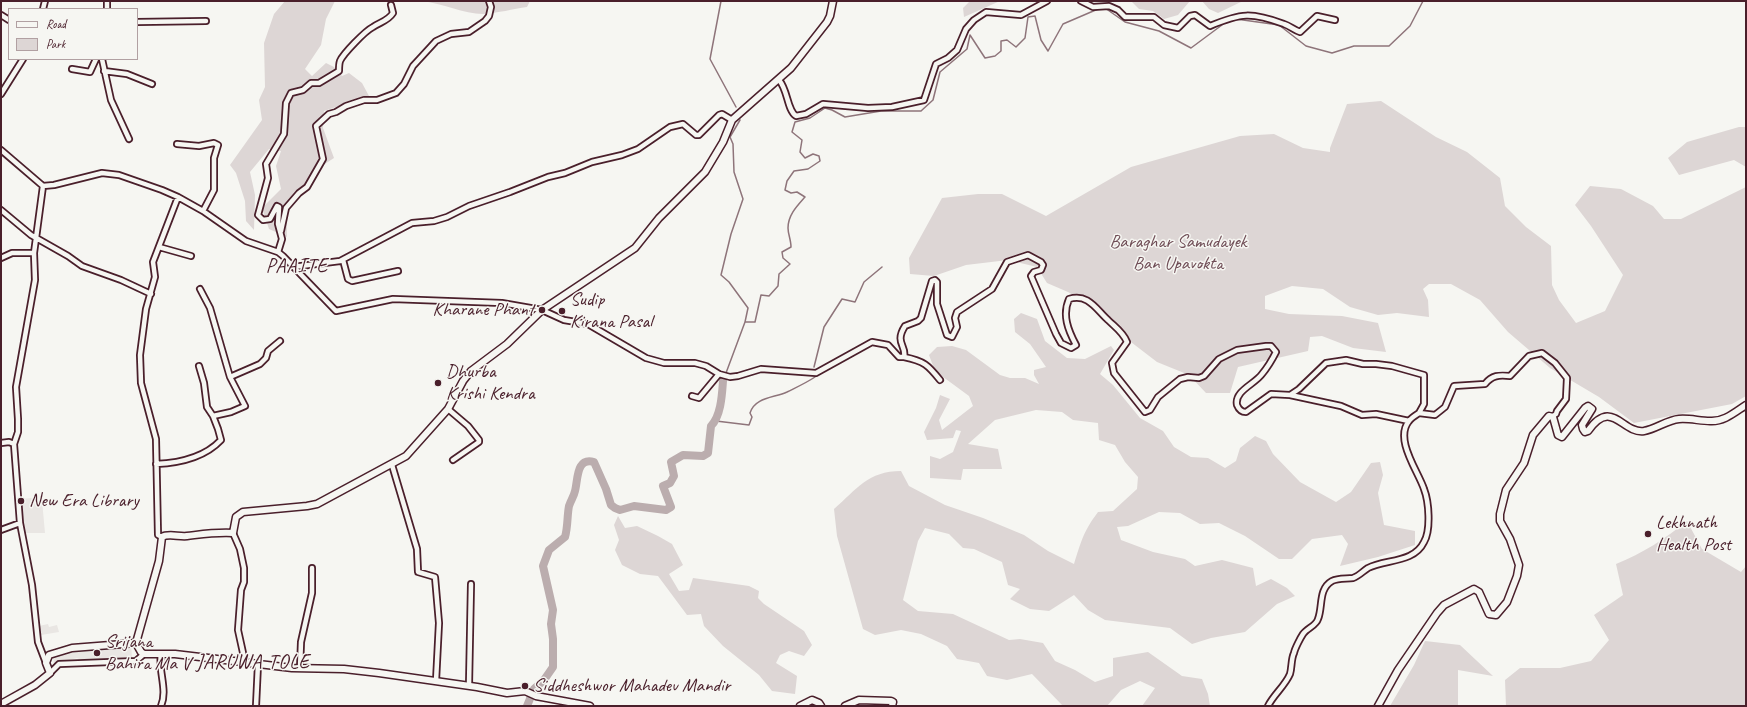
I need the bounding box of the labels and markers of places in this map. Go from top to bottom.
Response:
place label: Sudip Kirana Pasal [570,289,652,333]
place label: Kharane Phant [432,299,534,321]
marker: Kharane Phant [537,305,547,315]
marker: Sudip Kirana Pasal [557,306,567,316]
place label: Dhurba Krishi Kendra [446,361,535,405]
marker: Dhurba Krishi Kendra [433,378,443,388]
place label: New Era Library [29,490,139,512]
marker: New Era Library [16,496,26,506]
place label: Lekhnath Health Post [1656,512,1731,556]
marker: Lekhnath Health Post [1643,529,1653,539]
place label: Srijana Bahira Ma V [105,631,191,675]
marker: Srijana Bahira Ma V [92,648,102,658]
place label: Siddheshwor Mahadev Mandir [533,675,730,697]
marker: Siddheshwor Mahadev Mandir [520,681,530,691]

